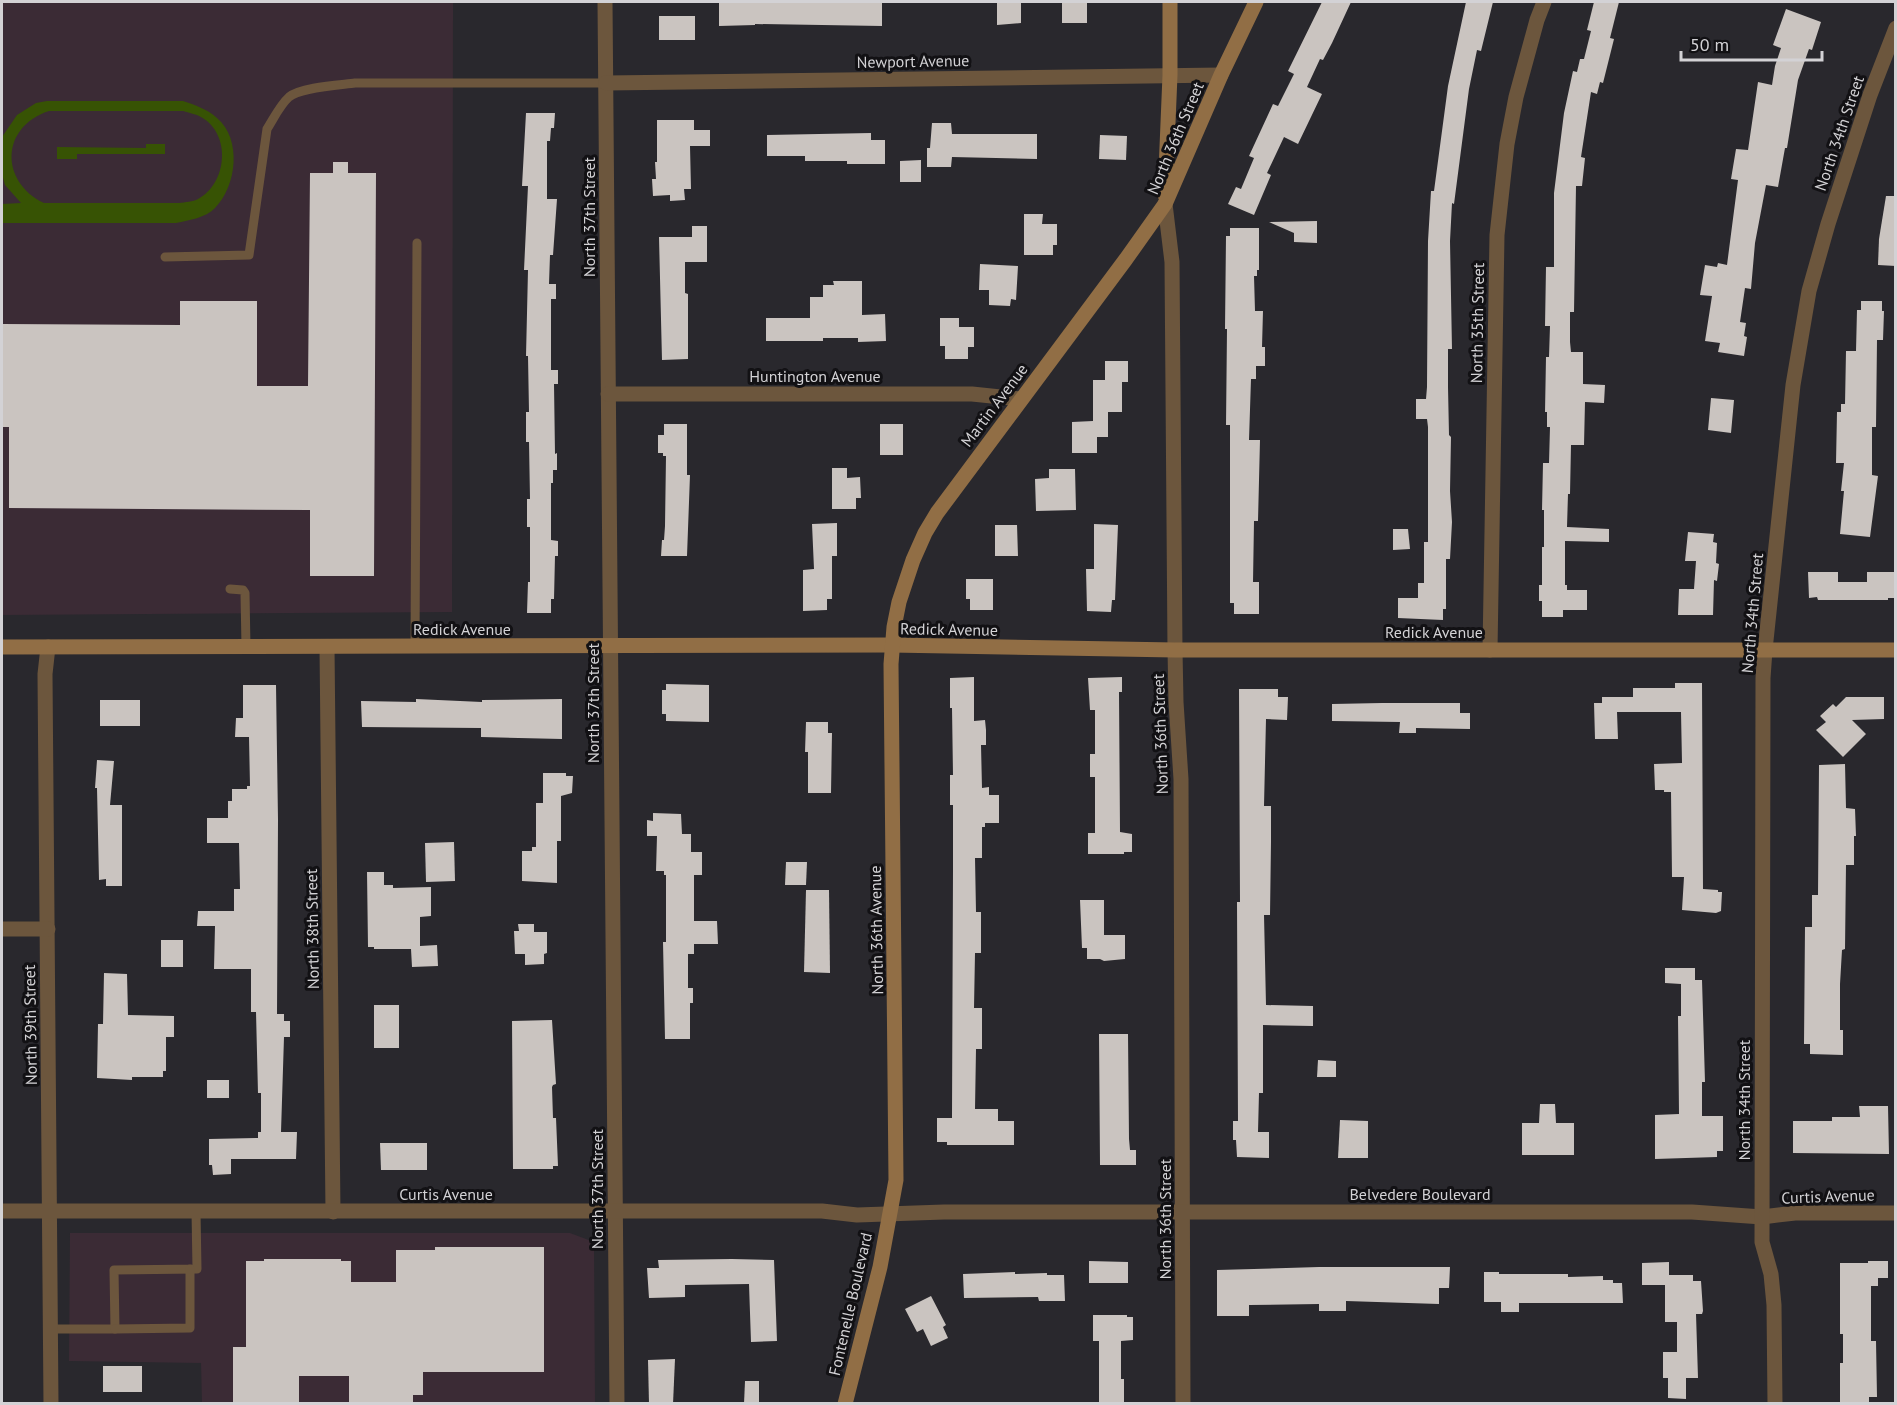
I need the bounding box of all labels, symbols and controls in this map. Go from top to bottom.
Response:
scale bar [1681,24,1822,62]
text: 50 m [1690,33,1729,56]
street label: Newport Avenue [856,50,970,72]
street label: North 34th Street [1810,72,1868,193]
street label: North 36th Street [1142,78,1208,197]
street label: North 37th Street [579,156,599,277]
street label: North 35th Street [1466,262,1488,383]
street label: Martin Avenue [956,360,1032,450]
street label: Huntington Avenue [749,366,881,386]
street label: North 34th Street [1737,552,1767,674]
street label: Redick Avenue [900,618,998,640]
street label: Redick Avenue [413,619,511,639]
street label: Redick Avenue [1385,622,1483,642]
street label: North 37th Street [583,642,603,763]
street label: North 36th Street [1148,673,1172,795]
street label: North 36th Avenue [865,865,887,995]
street label: North 38th Street [301,868,323,989]
street label: North 39th Street [19,964,41,1085]
street label: North 34th Street [1734,1039,1754,1160]
street label: North 37th Street [587,1128,607,1249]
street label: North 36th Street [1155,1158,1175,1279]
street label: Curtis Avenue [399,1184,493,1204]
street label: Belvedere Boulevard [1349,1184,1491,1204]
street label: Curtis Avenue [1781,1184,1875,1208]
street label: Fontenelle Boulevard [824,1230,876,1378]

